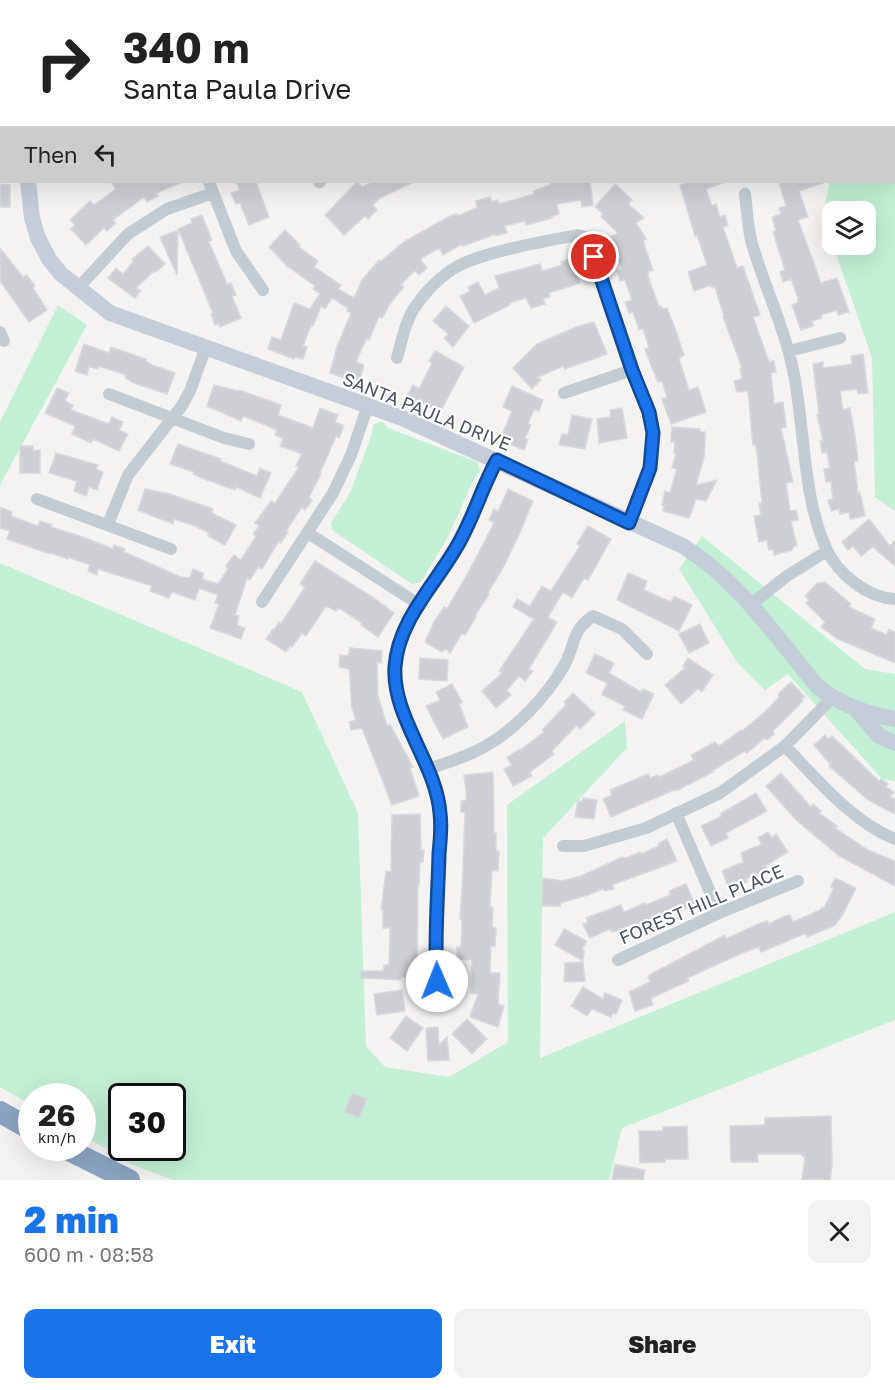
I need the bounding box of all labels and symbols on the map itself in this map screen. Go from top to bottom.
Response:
pin [568,231,619,282]
street label: SANTA PAULA DRIVE [340,367,514,455]
street label: FOREST HILL PLACE [616,859,786,949]
position arrow [405,949,469,1013]
speed limit sign: 30 [108,1083,186,1161]

